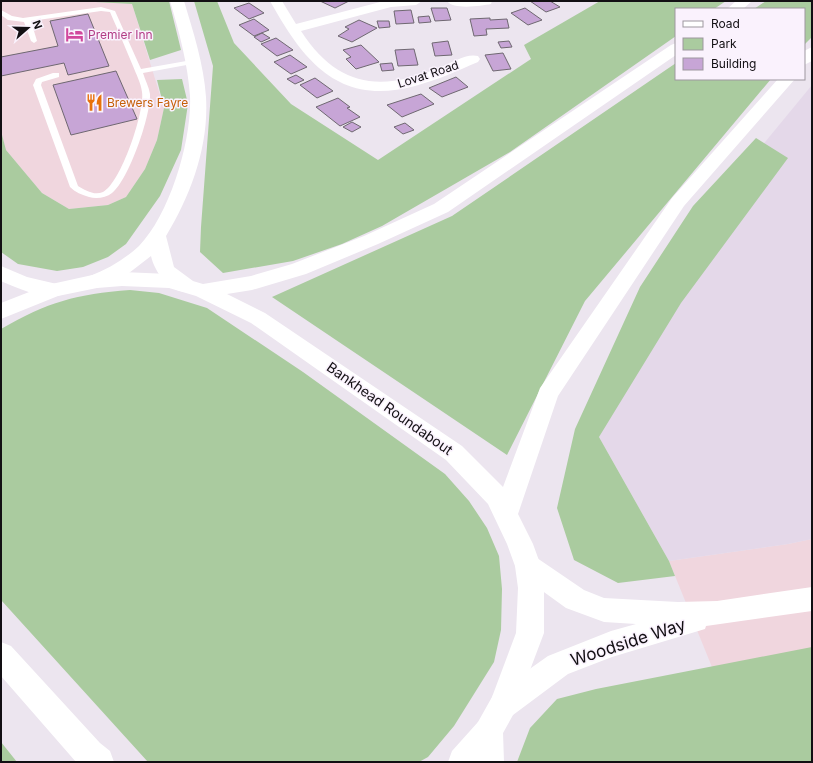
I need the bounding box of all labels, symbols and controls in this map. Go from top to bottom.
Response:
north arrow [8,8,48,48]
legend [675,8,805,80]
text: Road [711,16,740,31]
text: N [29,18,45,31]
hotel icon: Premier Inn [65,24,85,44]
place label: Premier Inn [88,27,153,42]
text: Park [711,36,737,51]
text: Building [711,56,756,71]
street label: Lovat Road [396,57,460,91]
restaurant icon: Brewers Fayre [84,92,104,112]
place label: Brewers Fayre [107,95,188,110]
street label: Bankhead Roundabout [324,358,457,458]
street label: Woodside Way [568,614,688,670]

